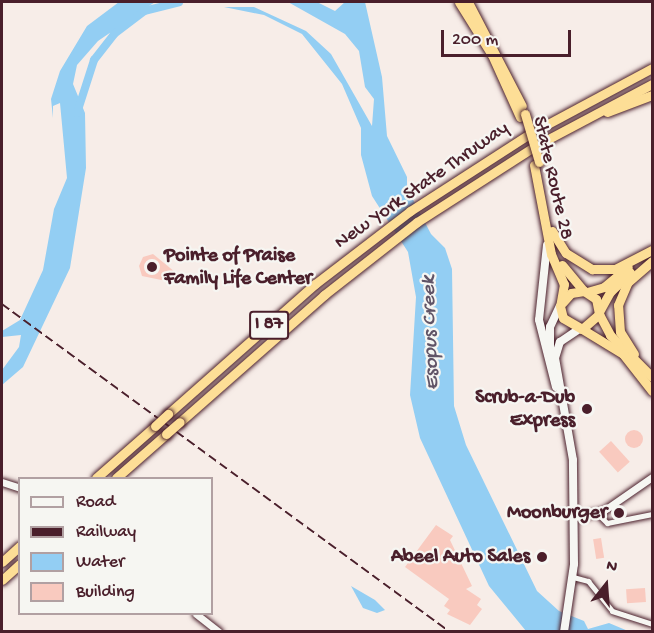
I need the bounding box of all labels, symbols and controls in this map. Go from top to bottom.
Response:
scale bar [444,18,574,56]
text: 200 m [452,30,498,51]
street label: State Route 28 [526,114,578,242]
street label: New York State Thruway [330,117,514,255]
place label: Pointe of Praise Family Life Center [164,244,312,291]
marker: Pointe of Praise Family Life Center [145,260,159,274]
water label: Esopus Creek [417,275,447,391]
road number: I 87 [248,310,290,340]
place label: Scrub-a-Dub Express [475,386,575,433]
marker: Scrub-a-Dub Express [580,402,594,416]
legend [18,477,213,615]
text: Road [76,492,115,513]
place label: Moonburger [507,501,607,525]
marker: Moonburger [612,506,626,520]
text: Railway [76,522,136,543]
place label: Abeel Auto Sales [391,545,530,569]
marker: Abeel Auto Sales [535,550,549,564]
text: Water [76,552,124,573]
north arrow [576,555,636,615]
text: N [604,557,619,578]
text: Building [76,582,135,603]

